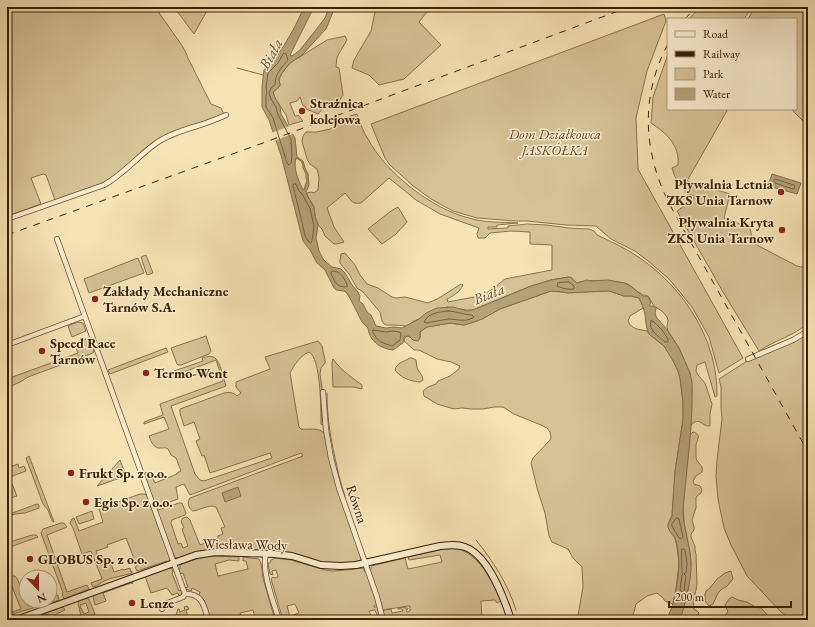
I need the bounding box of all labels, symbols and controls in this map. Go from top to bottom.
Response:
legend [667,18,797,110]
text: Road [703,26,729,42]
water label: Biała [254,35,287,73]
text: Railway [703,46,741,62]
text: Park [703,66,724,82]
text: Water [703,86,730,102]
place label: Strażnica kolejowa [310,94,365,128]
marker: Strażnica kolejowa [297,106,307,116]
park label: Dom Działkowca JASKÓŁKA [508,125,601,159]
place label: Pływalnia Letnia ZKS Unia Tarnow [667,175,774,209]
marker: Pływalnia Letnia ZKS Unia Tarnow [776,187,786,197]
place label: Pływalnia Kryta ZKS Unia Tarnow [668,213,775,247]
marker: Pływalnia Kryta ZKS Unia Tarnow [777,225,787,235]
water label: Biała [469,279,507,309]
place label: Zakłady Mechaniczne Tarnów S.A. [103,282,229,316]
marker: Zakłady Mechaniczne Tarnów S.A. [90,294,100,304]
place label: Speed Race Tarnów [50,334,116,368]
marker: Speed Race Tarnów [37,346,47,356]
place label: Termo-Went [154,364,228,382]
marker: Termo-Went [141,368,151,378]
place label: Frukt Sp. z o.o. [79,464,167,482]
marker: Frukt Sp. z o.o. [66,468,76,478]
street label: Równa [342,482,372,526]
place label: Egis Sp. z o.o. [94,493,173,511]
marker: Egis Sp. z o.o. [81,497,91,507]
street label: Wiesława Wody [203,534,288,554]
place label: GLOBUS Sp. z o.o. [38,550,147,568]
marker: GLOBUS Sp. z o.o. [25,554,35,564]
north arrow [18,569,58,609]
scale bar [669,583,791,609]
text: 200 m [675,589,705,605]
text: N [35,590,48,606]
place label: Lenze [140,594,174,612]
marker: Lenze [127,598,137,608]

